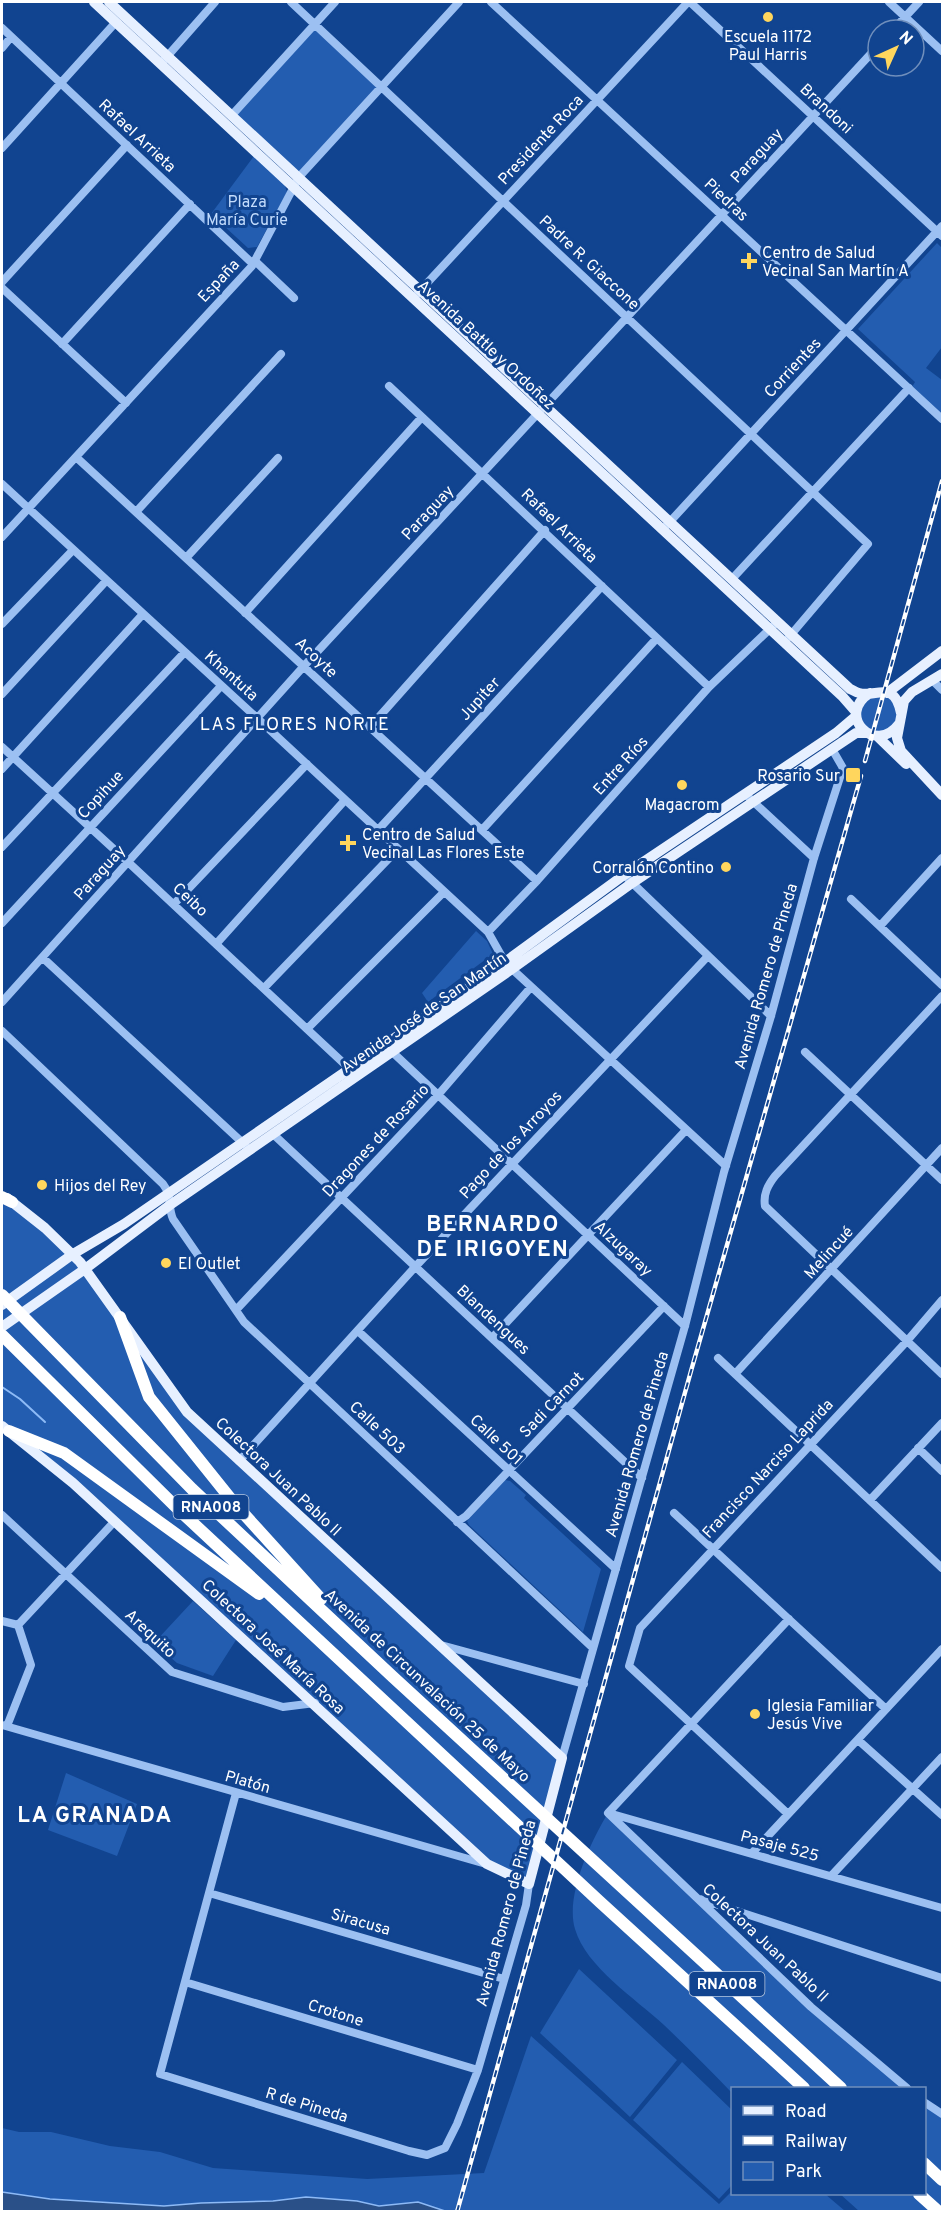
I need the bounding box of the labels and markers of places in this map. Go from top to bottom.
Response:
marker: Escuela 1172 Paul Harris [761,10,775,24]
place label: Escuela 1172 Paul Harris [724,28,812,66]
place label: Centro de Salud Vecinal San Martín A [762,244,909,282]
marker: Centro de Salud Vecinal San Martín A [740,252,758,270]
marker: Rosario Sur [844,766,862,784]
place label: Rosario Sur [757,767,840,787]
marker: Magacrom [675,778,689,792]
place label: Magacrom [644,796,720,816]
place label: Centro de Salud Vecinal Las Flores Este [362,826,525,864]
marker: Centro de Salud Vecinal Las Flores Este [339,834,357,852]
place label: Corralón Contino [592,859,714,879]
marker: Corralón Contino [719,860,733,874]
place label: Hijos del Rey [54,1177,146,1197]
marker: Hijos del Rey [35,1178,49,1192]
place label: El Outlet [178,1255,241,1275]
marker: El Outlet [159,1256,173,1270]
place label: Iglesia Familiar Jesús Vive [767,1697,874,1735]
marker: Iglesia Familiar Jesús Vive [748,1707,762,1721]

